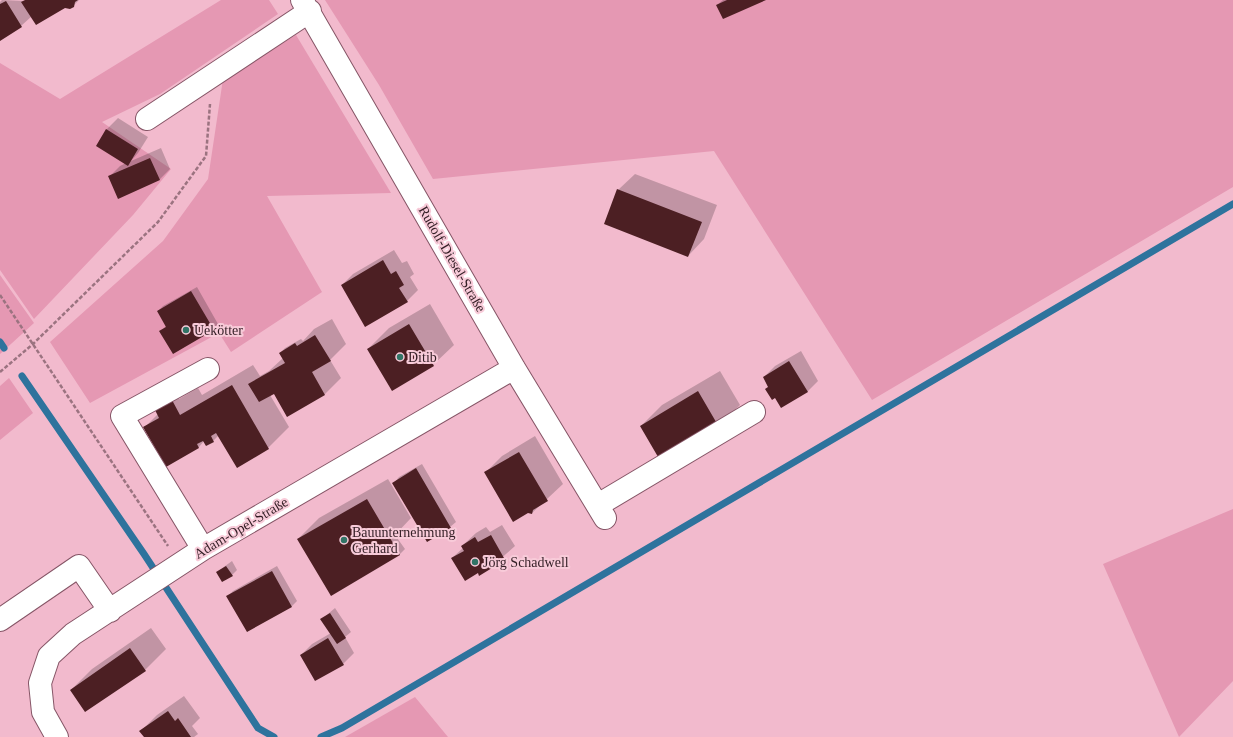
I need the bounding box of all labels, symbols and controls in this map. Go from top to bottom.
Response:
street label: Rudolf-Diesel-Straße [416,203,488,315]
place label: Uekötter [194,323,243,338]
marker: Uekötter [181,325,191,335]
place label: Ditib [408,350,437,365]
marker: Ditib [395,352,405,362]
street label: Adam-Opel-Straße [191,494,291,562]
place label: Bauunternehmung Gerhard [352,525,455,556]
marker: Bauunternehmung Gerhard [339,535,349,545]
place label: Jörg Schadwell [483,555,569,570]
marker: Jörg Schadwell [470,557,480,567]

